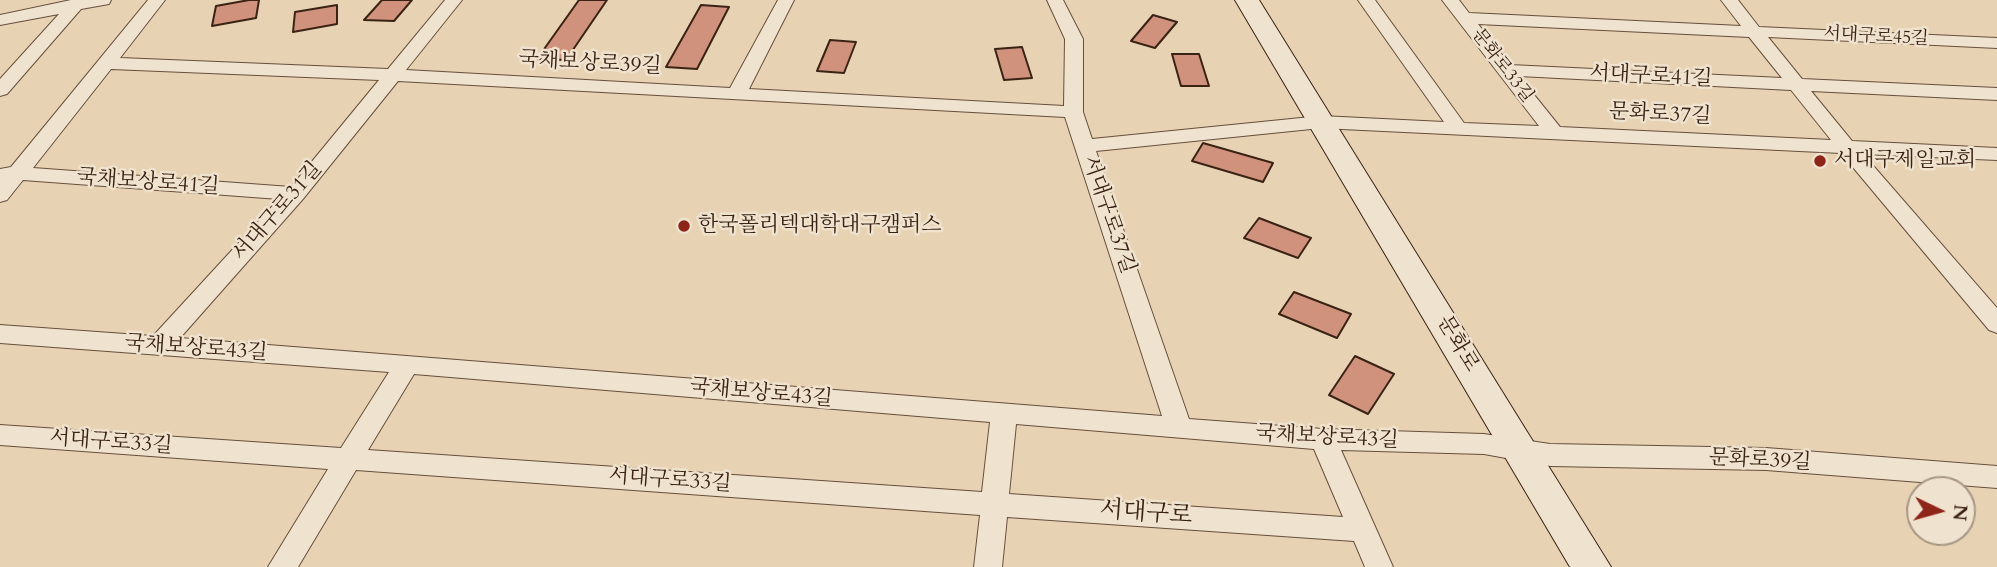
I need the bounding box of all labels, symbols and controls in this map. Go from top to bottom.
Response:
street label: 서대구로45길 [1823,23,1929,51]
street label: 문화로33길 [1466,25,1538,107]
street label: 국채보상로39길 [518,48,662,80]
street label: 서대구로41길 [1589,61,1713,93]
street label: 문화로37길 [1608,100,1712,130]
place label: 서대구제일교회 [1834,148,1976,174]
street label: 서대구로37길 [1076,153,1140,277]
marker: 서대구제일교회 [1812,153,1828,169]
street label: 서대구로31길 [228,157,328,267]
street label: 국채보상로41길 [76,165,220,201]
place label: 한국폴리텍대학대구캠퍼스 [698,213,941,239]
marker: 한국폴리텍대학대구캠퍼스 [676,218,692,234]
street label: 문화로 [1431,311,1483,377]
street label: 국채보상로43길 [124,331,268,367]
street label: 국채보상로43길 [689,375,833,413]
street label: 국채보상로43길 [1255,422,1399,454]
street label: 서대구로33길 [49,426,173,460]
street label: 문화로39길 [1708,446,1812,476]
street label: 서대구로33길 [608,464,732,498]
north arrow [1906,476,1976,546]
street label: 서대구로 [1099,496,1193,532]
text: N [1946,503,1974,522]

